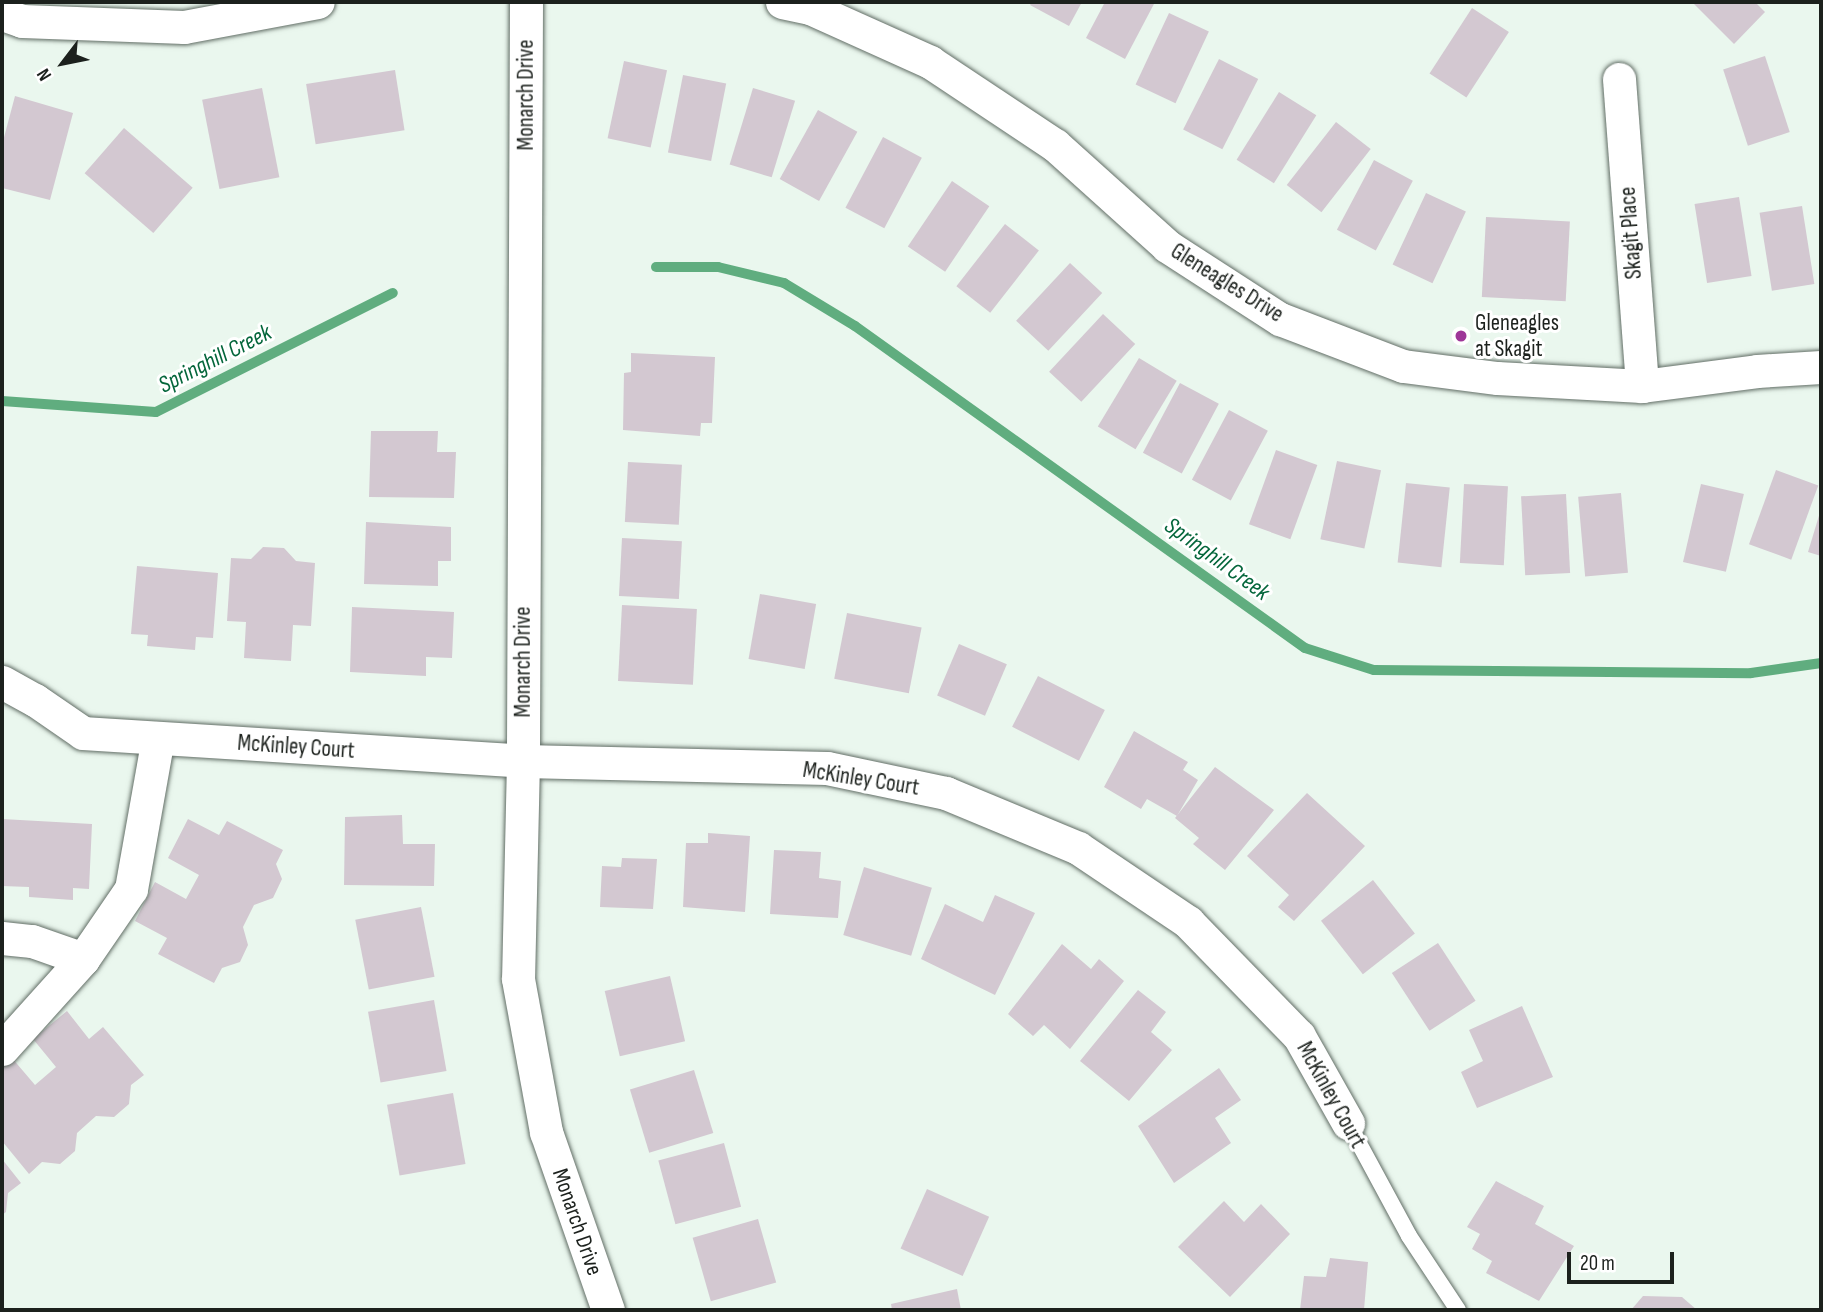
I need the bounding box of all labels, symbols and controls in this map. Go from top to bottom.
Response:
north arrow [28,28,98,98]
street label: Monarch Drive [512,40,540,150]
text: N [32,64,57,85]
street label: Skagit Place [1614,186,1648,280]
street label: Gleneagles Drive [1166,237,1288,329]
place label: Gleneagles at Skagit [1475,309,1559,363]
water label: Springhill Creek [154,318,276,400]
marker: Gleneagles at Skagit [1453,328,1469,344]
water label: Springhill Creek [1159,511,1275,607]
street label: Monarch Drive [509,607,537,717]
street label: McKinley Court [237,729,355,765]
street label: McKinley Court [801,756,921,802]
street label: McKinley Court [1290,1037,1372,1153]
street label: Monarch Drive [546,1165,608,1279]
scale bar [1571,1238,1678,1282]
text: 20 m [1580,1251,1615,1276]

